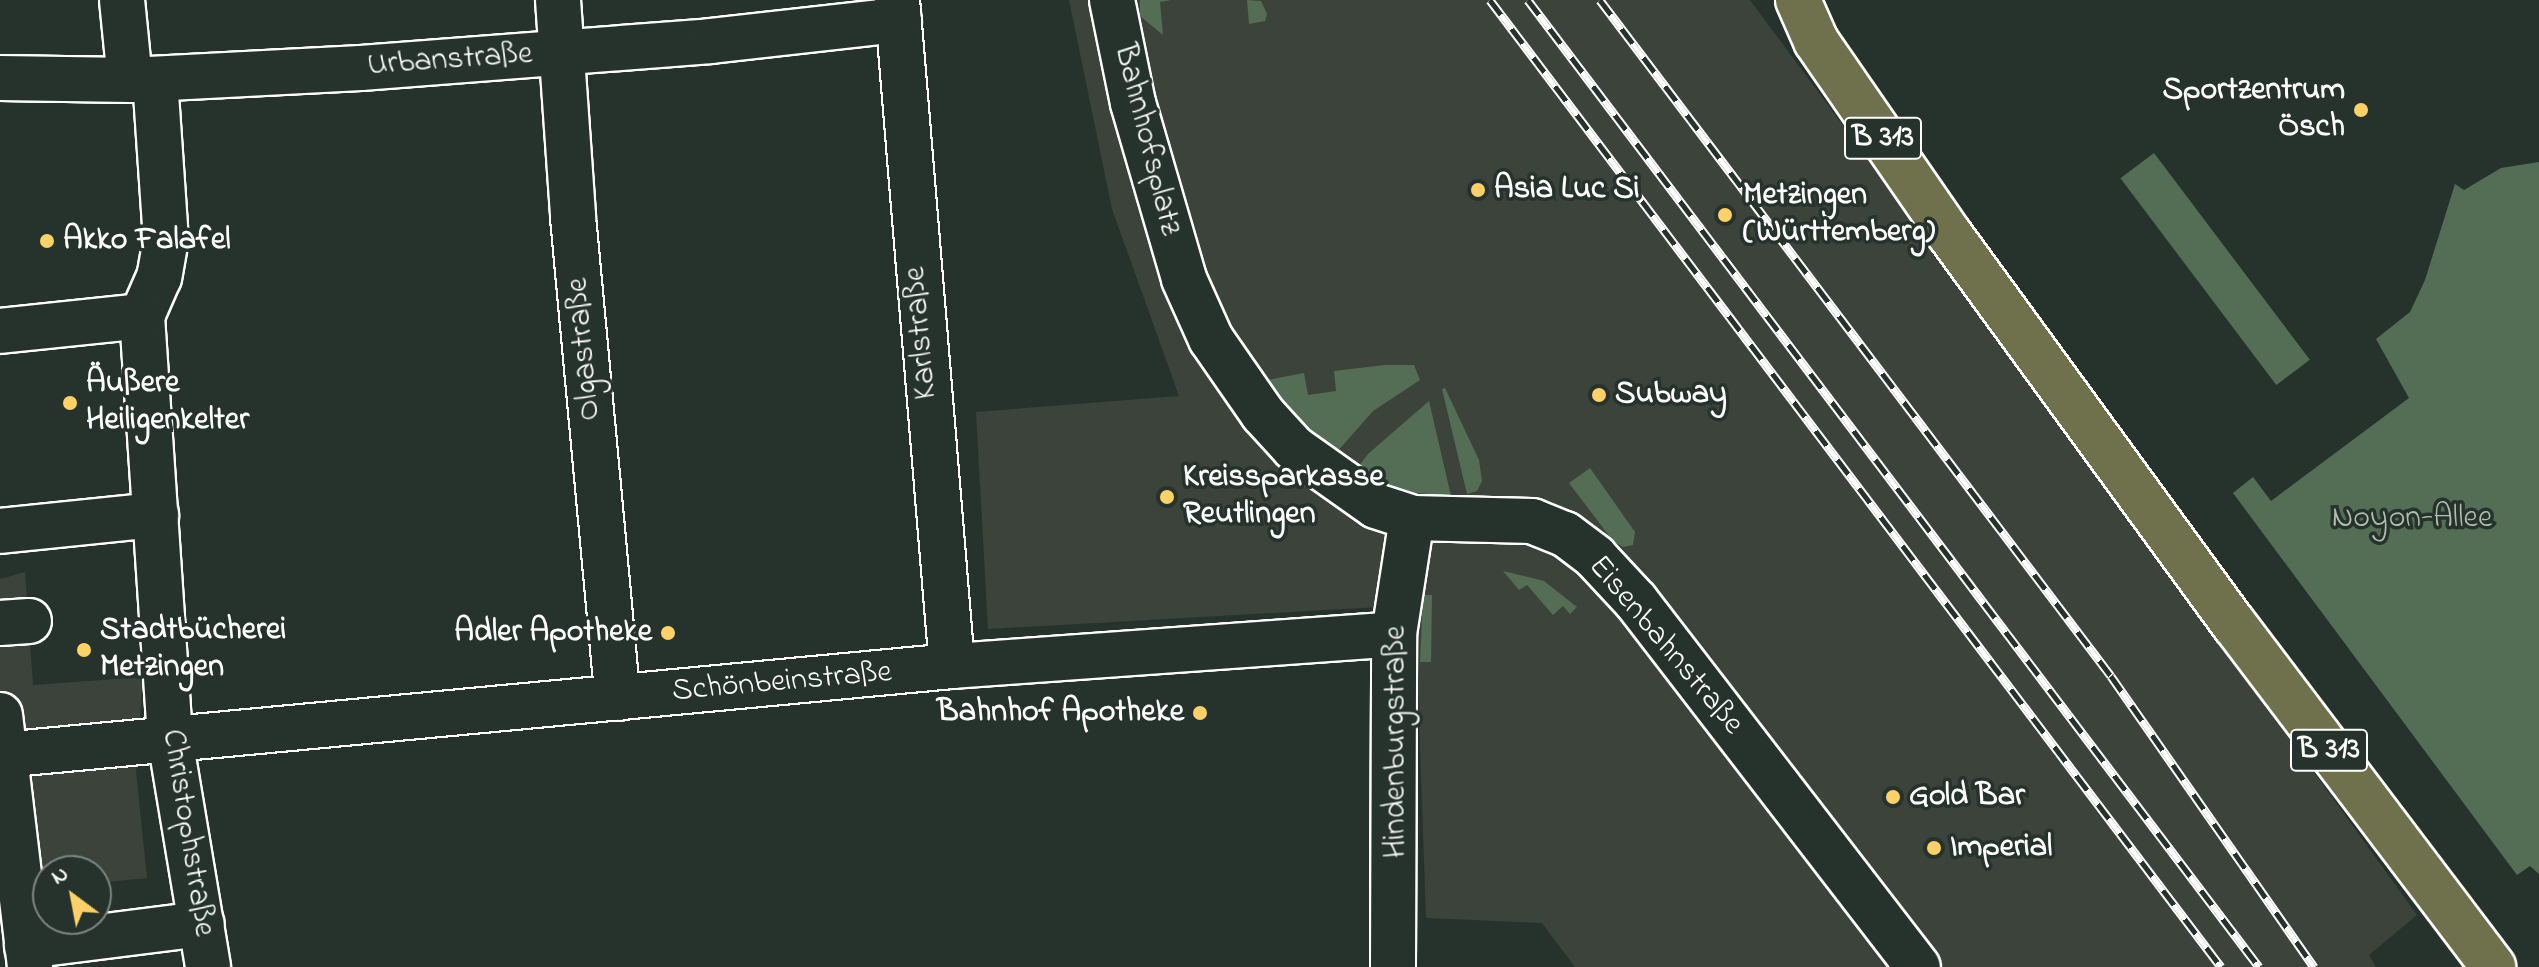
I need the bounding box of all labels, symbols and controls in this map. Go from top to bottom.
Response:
street label: Urbanstraße [366,36,534,86]
street label: Bahnhofsplatz [1104,40,1188,240]
place label: Sportzentrum Ösch [2163,73,2345,148]
marker: Sportzentrum Ösch [2352,101,2370,119]
road number: B 313 [1843,112,1923,164]
place label: Asia Luc Si [1494,171,1640,209]
place label: Metzingen (Württemberg) [1743,178,1935,253]
marker: Asia Luc Si [1469,181,1487,199]
marker: Metzingen (Württemberg) [1714,204,1736,226]
place label: Akko Falafel [63,222,231,260]
marker: Akko Falafel [38,232,56,250]
street label: Karlstraße [897,265,947,401]
street label: Olgastraße [560,276,610,422]
place label: Äußere Heiligenkelter [86,366,249,441]
place label: Subway [1615,376,1727,414]
marker: Subway [1590,386,1608,404]
marker: Äußere Heiligenkelter [61,394,79,412]
place label: Kreissparkasse Reutlingen [1183,460,1384,535]
marker: Kreissparkasse Reutlingen [1158,488,1176,506]
park label: Noyon-Allee [2332,500,2492,538]
street label: Eisenbahnstraße [1579,549,1751,743]
place label: Stadtbücherei Metzingen [100,613,286,688]
place label: Adler Apotheke [454,614,652,652]
marker: Adler Apotheke [659,624,677,642]
street label: Hindenburgstraße [1378,626,1416,858]
marker: Stadtbücherei Metzingen [75,641,93,659]
street label: Schönbeinstraße [671,654,893,712]
place label: Bahnhof Apotheke [937,694,1184,732]
marker: Bahnhof Apotheke [1191,704,1209,722]
road number: B 313 [2289,724,2369,776]
street label: Christophstraße [152,727,222,939]
place label: Gold Bar [1909,778,2025,816]
marker: Gold Bar [1884,788,1902,806]
place label: Imperial [1950,829,2052,867]
marker: Imperial [1925,839,1943,857]
north arrow [32,855,112,935]
text: N [46,859,75,894]

